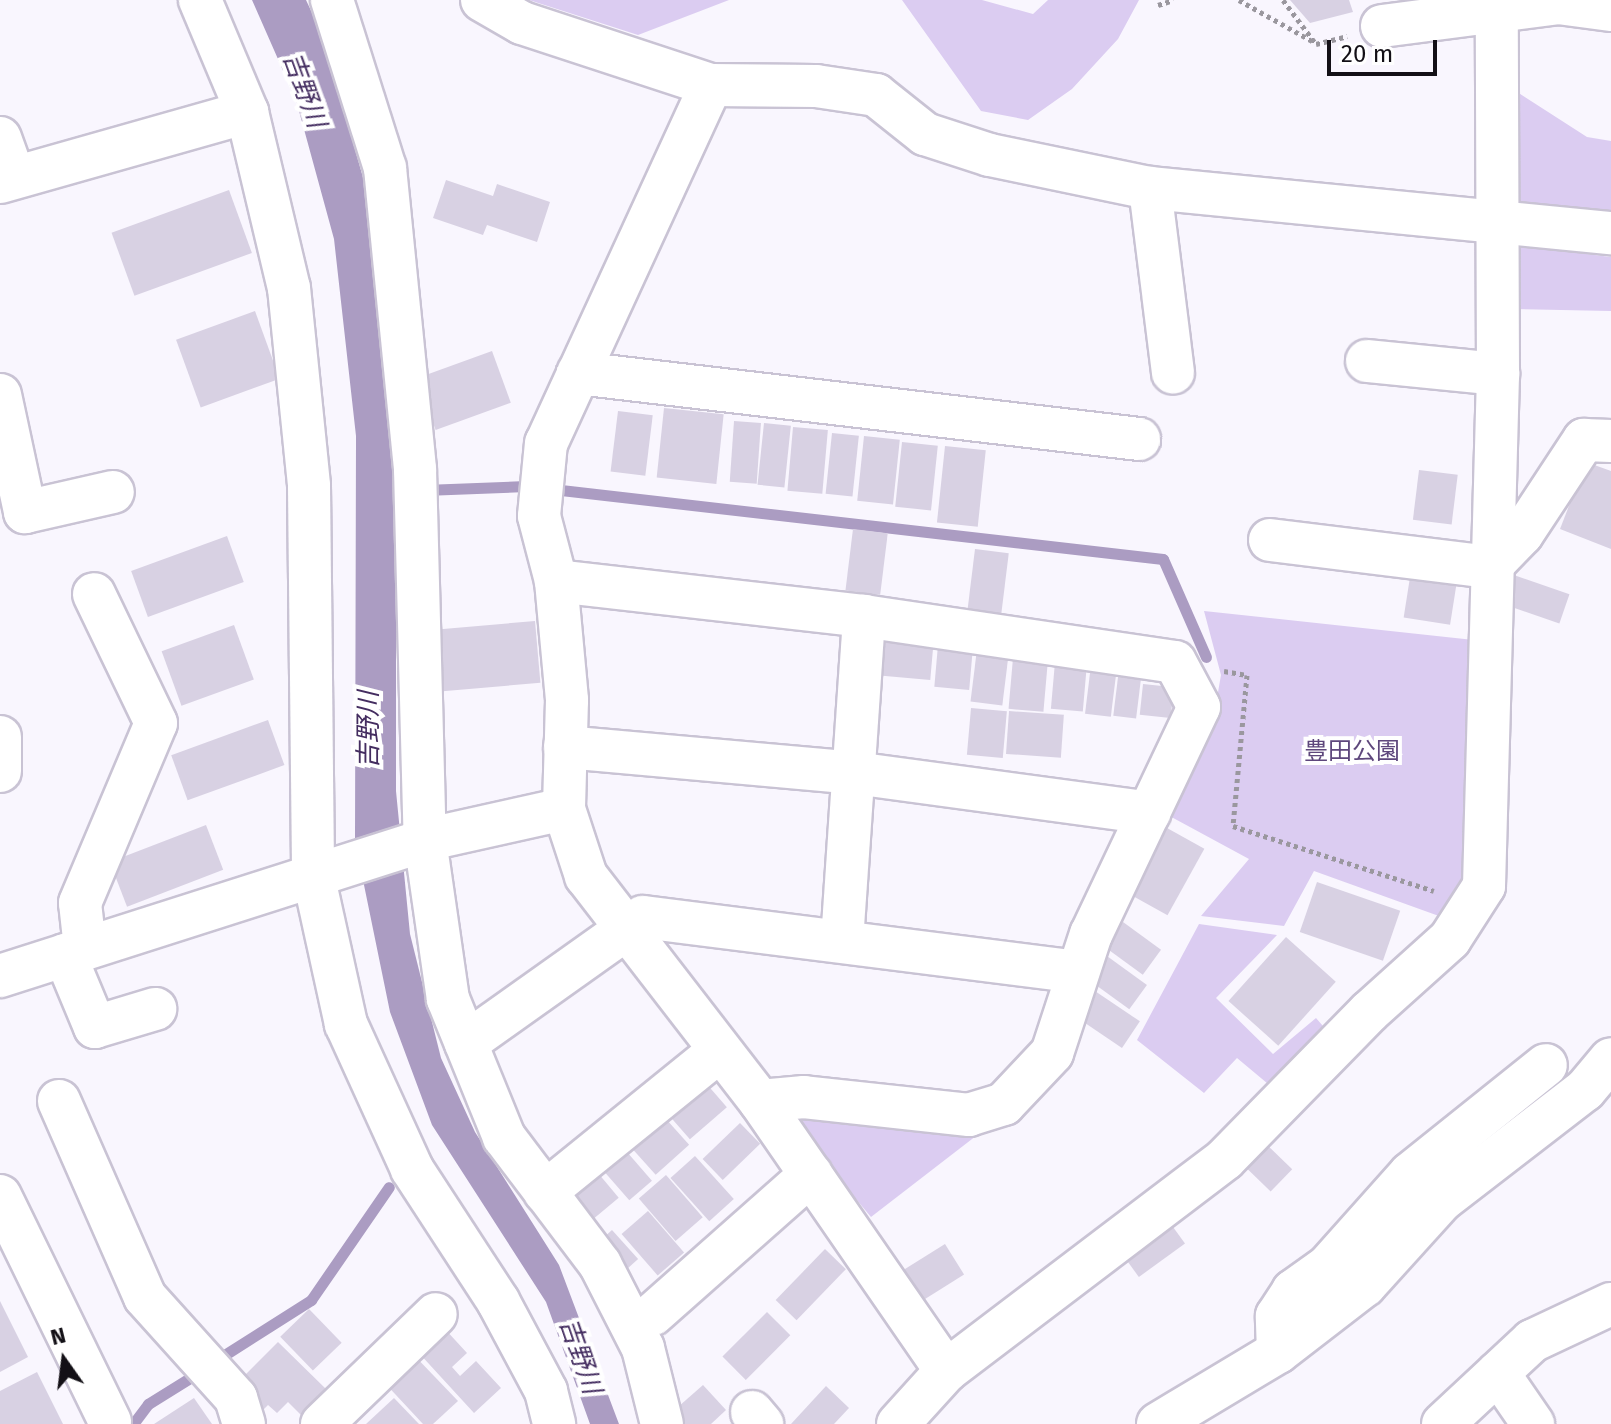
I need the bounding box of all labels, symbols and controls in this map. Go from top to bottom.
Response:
scale bar [1331,24,1441,74]
text: 20 m [1341,40,1393,68]
water label: 吉野川 [276,48,332,132]
water label: 吉野川 [353,691,385,769]
park label: 豊田公園 [1304,738,1400,766]
water label: 吉野川 [553,1314,607,1398]
north arrow [24,1320,104,1400]
text: N [48,1321,68,1351]

